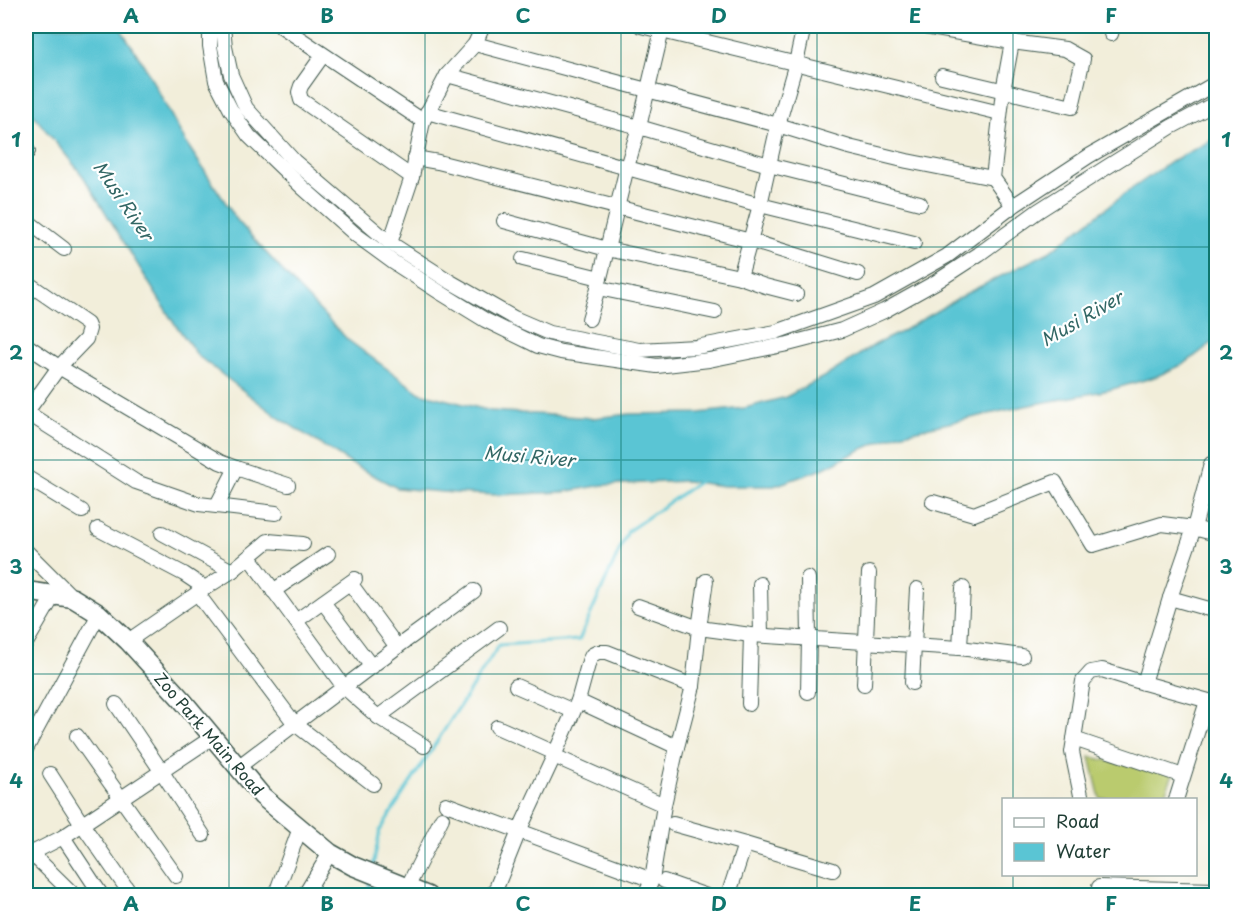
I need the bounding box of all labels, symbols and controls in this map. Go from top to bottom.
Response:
text: A [123,0,139,30]
text: B [320,0,334,30]
text: C [515,0,531,30]
text: D [711,0,727,30]
text: E [909,0,921,30]
text: F [1105,0,1117,30]
text: 1 [11,124,21,154]
text: 1 [1221,124,1231,154]
water label: Musi River [88,155,162,248]
water label: Musi River [1035,282,1130,352]
text: 2 [9,337,23,367]
text: 2 [1219,337,1233,367]
water label: Musi River [483,438,578,473]
text: 3 [9,551,23,581]
text: 3 [1219,551,1233,581]
street label: Zoo Park Main Road [149,666,270,800]
text: 4 [9,765,23,795]
text: 4 [1219,765,1233,795]
legend [1002,798,1197,876]
text: Road [1056,807,1100,834]
text: Water [1056,837,1111,864]
text: A [123,888,139,918]
text: B [320,888,334,918]
text: C [515,888,531,918]
text: D [711,888,727,918]
text: E [909,888,921,918]
text: F [1105,888,1117,918]

